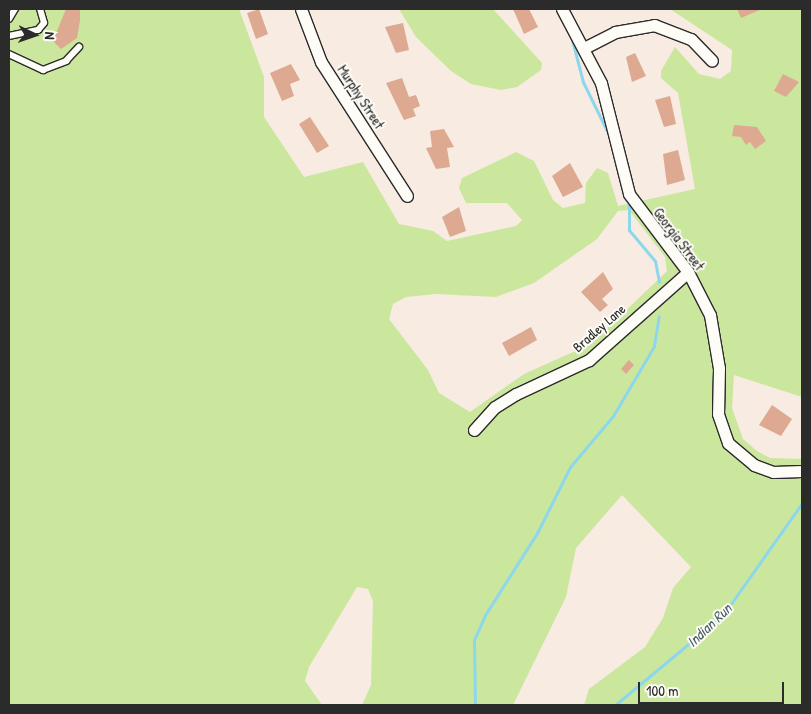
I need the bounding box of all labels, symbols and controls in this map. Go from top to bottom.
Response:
north arrow [10,10,60,60]
text: N [41,32,60,40]
street label: Murphy Street [334,62,388,132]
street label: Georgia Street [650,204,708,274]
street label: Bradley Lane [569,301,629,355]
water label: Indian Run [683,599,735,651]
scale bar [641,672,787,704]
text: 100 m [646,680,679,701]

